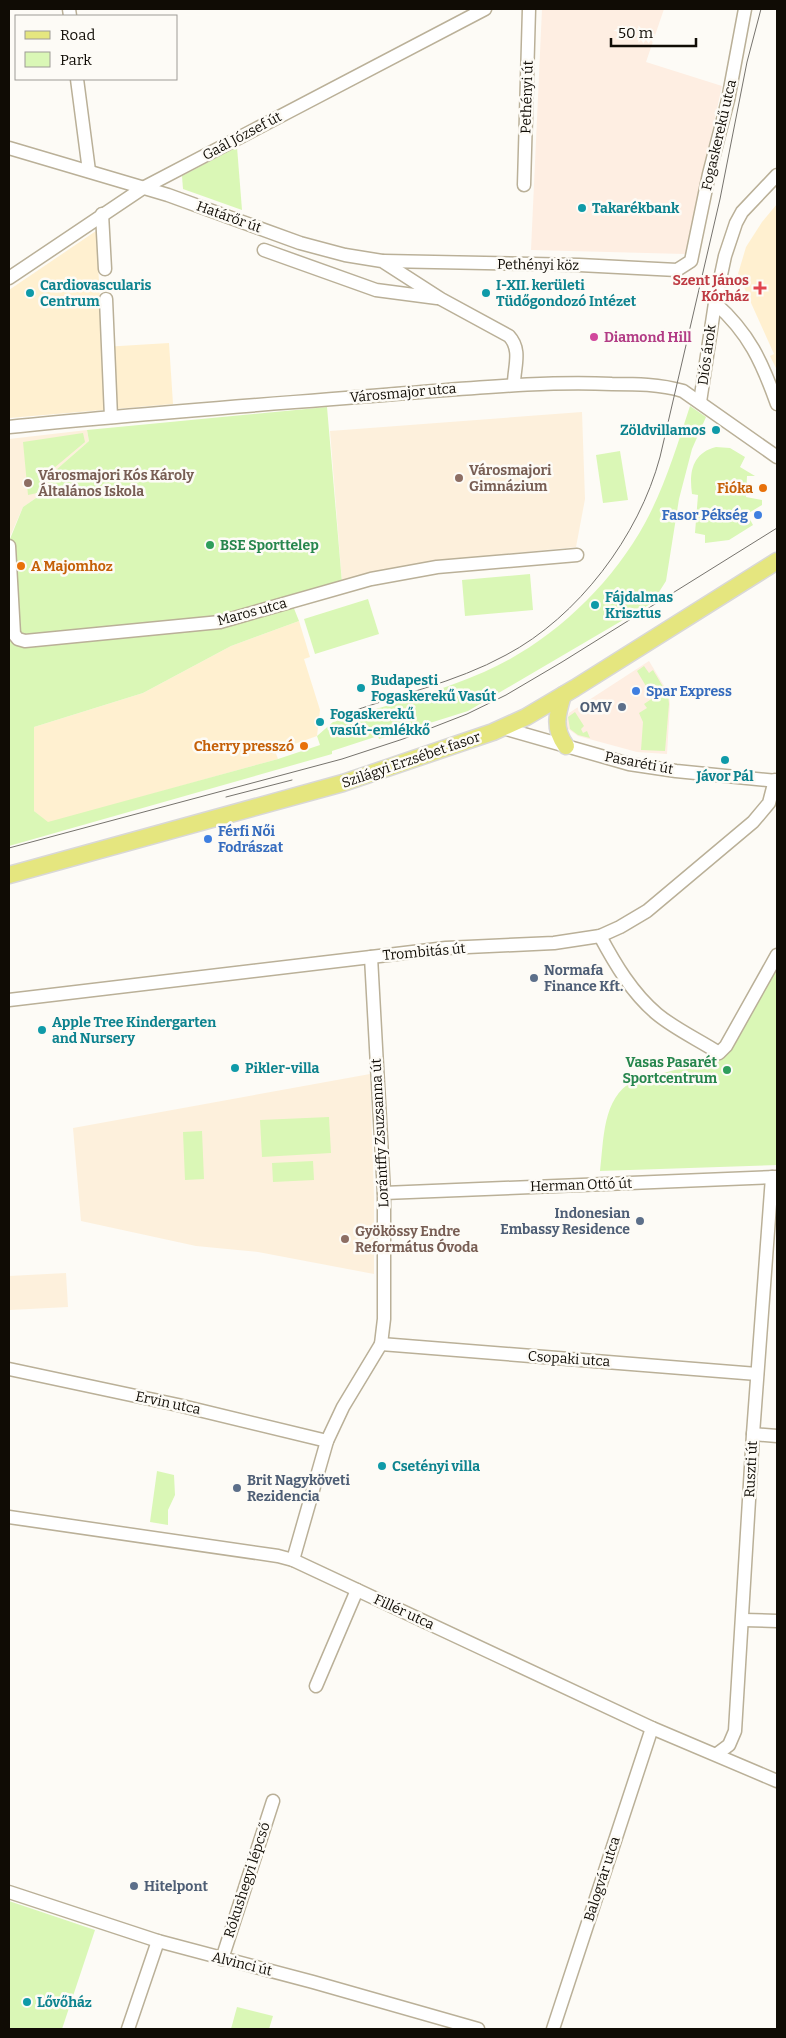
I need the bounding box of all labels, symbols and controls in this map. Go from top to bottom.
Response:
legend [15,15,178,80]
scale bar [611,15,696,47]
text: 50 m [618,24,654,42]
text: Road [60,26,95,44]
text: Park [60,51,92,69]
street label: Pethényi út [517,60,537,134]
street label: Fogaskerekű utca [698,78,740,192]
street label: Gaál József út [200,108,284,164]
street label: Határőr út [194,197,264,237]
place label: Takarékbank [592,200,680,217]
marker: Takarékbank [576,202,588,214]
street label: Pethényi köz [497,256,579,274]
place label: Szent János Kórház [672,272,749,305]
place label: Cardiovascularis Centrum [40,277,152,310]
place label: I-XII. kerületi Tüdőgondozó Intézet [496,277,637,310]
marker: Szent János Kórház [753,281,767,295]
marker: Cardiovascularis Centrum [24,287,36,299]
marker: I-XII. kerületi Tüdőgondozó Intézet [480,287,492,299]
street label: Diós árok [694,324,720,386]
place label: Diamond Hill [604,329,692,346]
marker: Diamond Hill [588,331,600,343]
street label: Városmajor utca [349,380,457,406]
place label: Zöldvillamos [620,422,706,439]
marker: Zöldvillamos [710,424,722,436]
place label: Városmajori Gimnázium [469,462,552,495]
place label: Városmajori Kós Károly Általános Iskola [38,467,194,500]
marker: Városmajori Gimnázium [453,472,465,484]
marker: Városmajori Kós Károly Általános Iskola [22,477,34,489]
place label: Fióka [717,480,753,497]
marker: Fióka [757,482,769,494]
place label: Fasor Pékség [662,507,748,524]
marker: Fasor Pékség [752,509,764,521]
place label: BSE Sporttelep [220,537,319,554]
marker: BSE Sporttelep [204,539,216,551]
place label: A Majomhoz [31,558,113,575]
marker: A Majomhoz [15,560,27,572]
place label: Fájdalmas Krisztus [605,589,673,622]
street label: Maros utca [215,594,289,629]
marker: Fájdalmas Krisztus [589,599,601,611]
place label: Budapesti Fogaskerekű Vasút [371,672,497,705]
marker: Budapesti Fogaskerekű Vasút [355,682,367,694]
place label: Spar Express [646,683,732,700]
marker: Spar Express [630,685,642,697]
place label: OMV [580,699,612,716]
marker: OMV [616,701,628,713]
place label: Fogaskerekű vasút-emlékkő [329,706,430,739]
marker: Fogaskerekű vasút-emlékkő [314,716,326,728]
street label: Szilágyi Erzsébet fasor [339,728,483,792]
place label: Cherry presszó [194,738,294,755]
marker: Cherry presszó [298,740,310,752]
street label: Pasaréti út [603,748,675,778]
marker: Jávor Pál [719,754,731,766]
place label: Jávor Pál [695,768,754,785]
place label: Férfi Női Fodrászat [218,823,284,856]
marker: Férfi Női Fodrászat [202,833,214,845]
street label: Trombitás út [382,940,466,964]
place label: Normafa Finance Kft. [544,962,623,995]
marker: Normafa Finance Kft. [528,972,540,984]
place label: Apple Tree Kindergarten and Nursery [52,1014,216,1047]
marker: Apple Tree Kindergarten and Nursery [36,1024,48,1036]
place label: Vasas Pasarét Sportcentrum [622,1054,718,1087]
street label: Lorántffy Zsuzsanna út [368,1058,392,1208]
place label: Pikler-villa [245,1060,320,1077]
marker: Pikler-villa [229,1062,241,1074]
marker: Vasas Pasarét Sportcentrum [721,1064,733,1076]
street label: Herman Ottó út [530,1175,632,1195]
place label: Indonesian Embassy Residence [500,1205,630,1238]
marker: Indonesian Embassy Residence [634,1215,646,1227]
place label: Gyökössy Endre Református Óvoda [355,1223,478,1256]
marker: Gyökössy Endre Református Óvoda [339,1233,351,1245]
street label: Csopaki utca [527,1348,611,1370]
street label: Ervin utca [134,1388,202,1418]
street label: Ruszti út [741,1440,761,1498]
place label: Csetényi villa [392,1458,480,1475]
marker: Csetényi villa [376,1460,388,1472]
place label: Brit Nagyköveti Rezidencia [247,1472,351,1505]
marker: Brit Nagyköveti Rezidencia [231,1482,243,1494]
street label: Fillér utca [371,1591,437,1634]
street label: Rókushegyi lépcső [220,1820,274,1940]
street label: Balogvár utca [580,1834,624,1923]
place label: Hitelpont [144,1878,208,1895]
marker: Hitelpont [128,1880,140,1892]
street label: Alvinci út [210,1948,274,1980]
place label: Lővőház [37,1994,92,2011]
marker: Lővőház [21,1996,33,2008]

